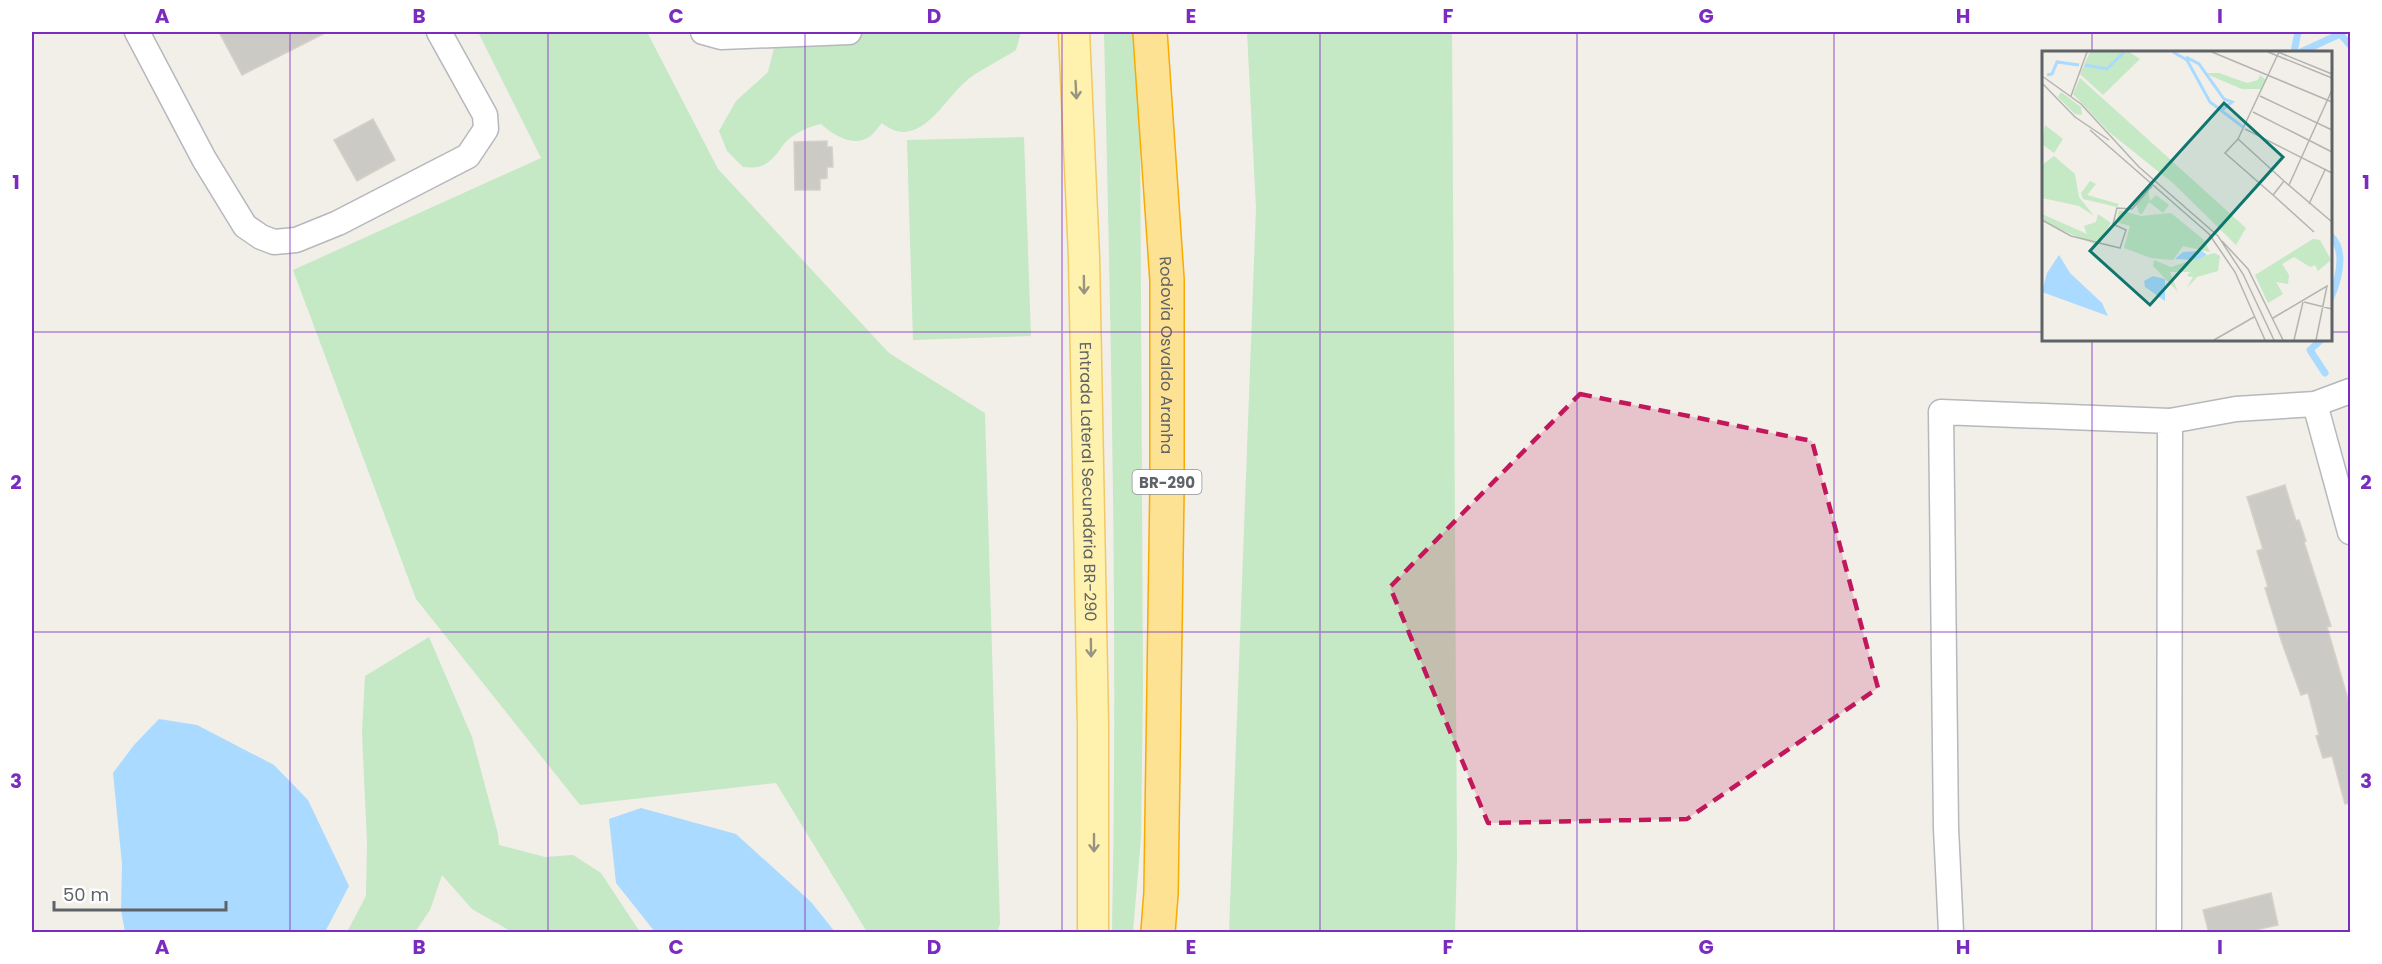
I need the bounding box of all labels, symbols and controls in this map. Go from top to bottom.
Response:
text: A [155,2,170,30]
text: B [412,2,426,30]
text: C [668,2,684,30]
text: D [927,2,941,30]
text: E [1186,2,1196,30]
text: F [1443,2,1454,30]
text: G [1698,2,1714,30]
text: H [1956,2,1970,30]
text: I [2217,2,2223,30]
inset map [2042,51,2331,340]
one-way arrow [1071,79,1082,99]
text: 1 [12,168,20,196]
text: 1 [2362,168,2370,196]
street label: Rodovia Osvaldo Aranha [1154,256,1179,454]
one-way arrow [1079,274,1090,294]
street label: Entrada Lateral Secundária BR-290 [1074,342,1103,622]
text: 2 [10,468,22,496]
text: 2 [2360,468,2372,496]
road number: BR-290 [1132,470,1202,494]
one-way arrow [1085,637,1097,657]
text: 3 [10,767,22,795]
text: 3 [2360,767,2372,795]
one-way arrow [1088,832,1100,852]
scale bar [54,874,226,912]
text: 50 m [63,882,109,907]
text: A [155,933,170,961]
text: B [412,933,426,961]
text: C [668,933,684,961]
text: D [927,933,941,961]
text: E [1186,933,1196,961]
text: F [1443,933,1454,961]
text: G [1698,933,1714,961]
text: H [1956,933,1970,961]
text: I [2217,933,2223,961]

